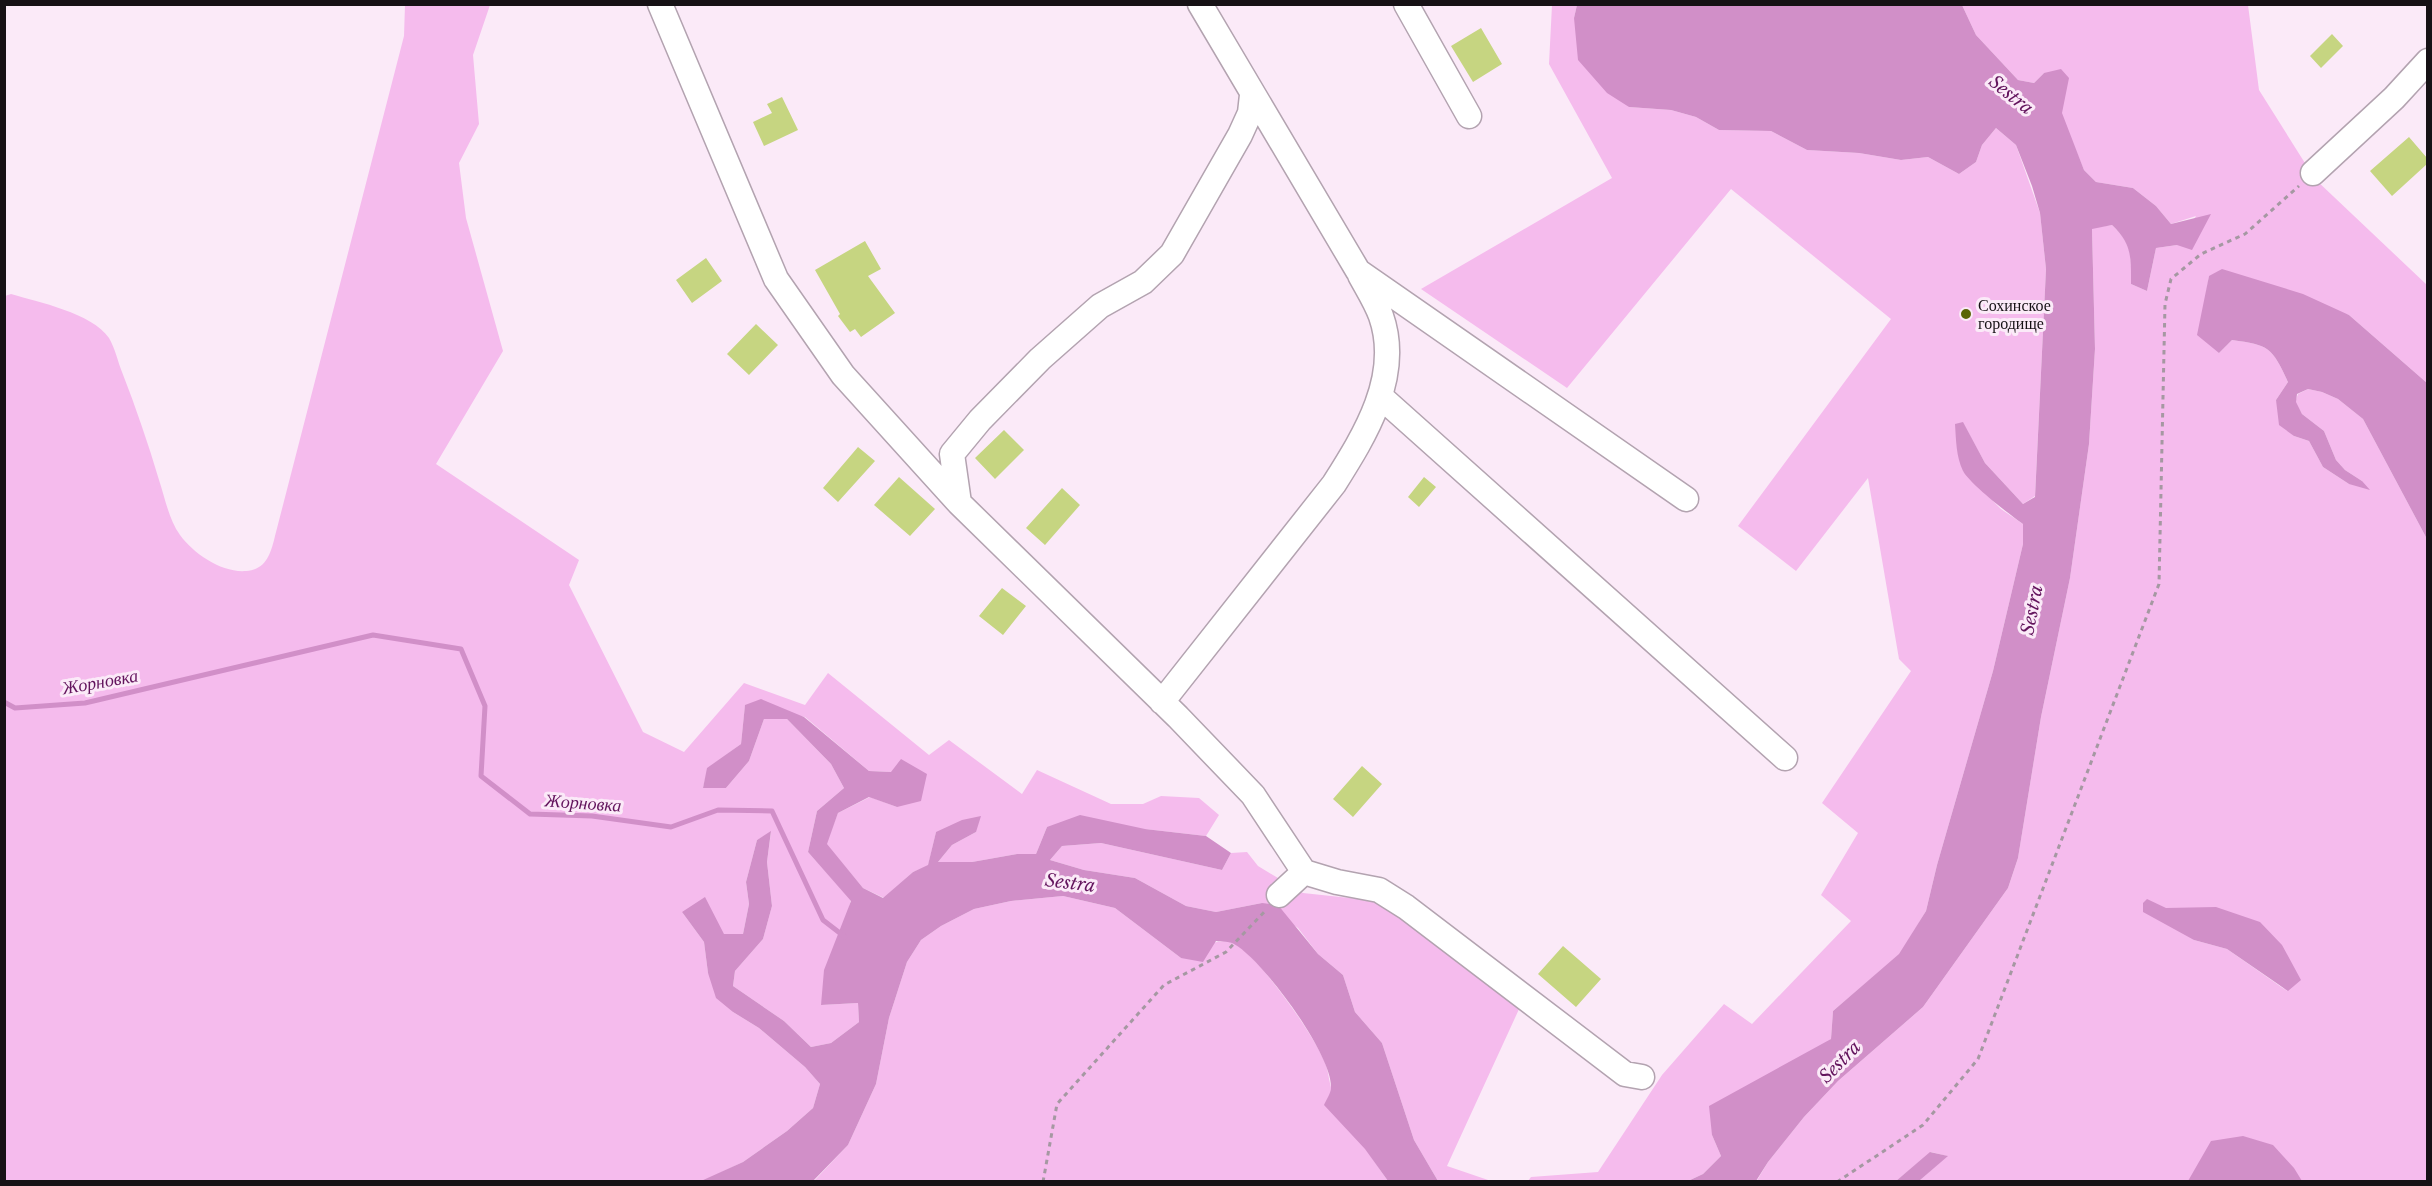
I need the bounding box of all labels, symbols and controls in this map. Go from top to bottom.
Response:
water label: Sestra [1984,71,2038,119]
place label: Сохинское городище [1978,295,2051,333]
marker: Сохинское городище [1959,307,1973,321]
water label: Sestra [2016,583,2048,637]
water label: Жорновка [59,664,140,700]
water label: Жорновка [543,789,622,817]
water label: Sestra [1044,869,1096,897]
water label: Sestra [1815,1036,1865,1088]

